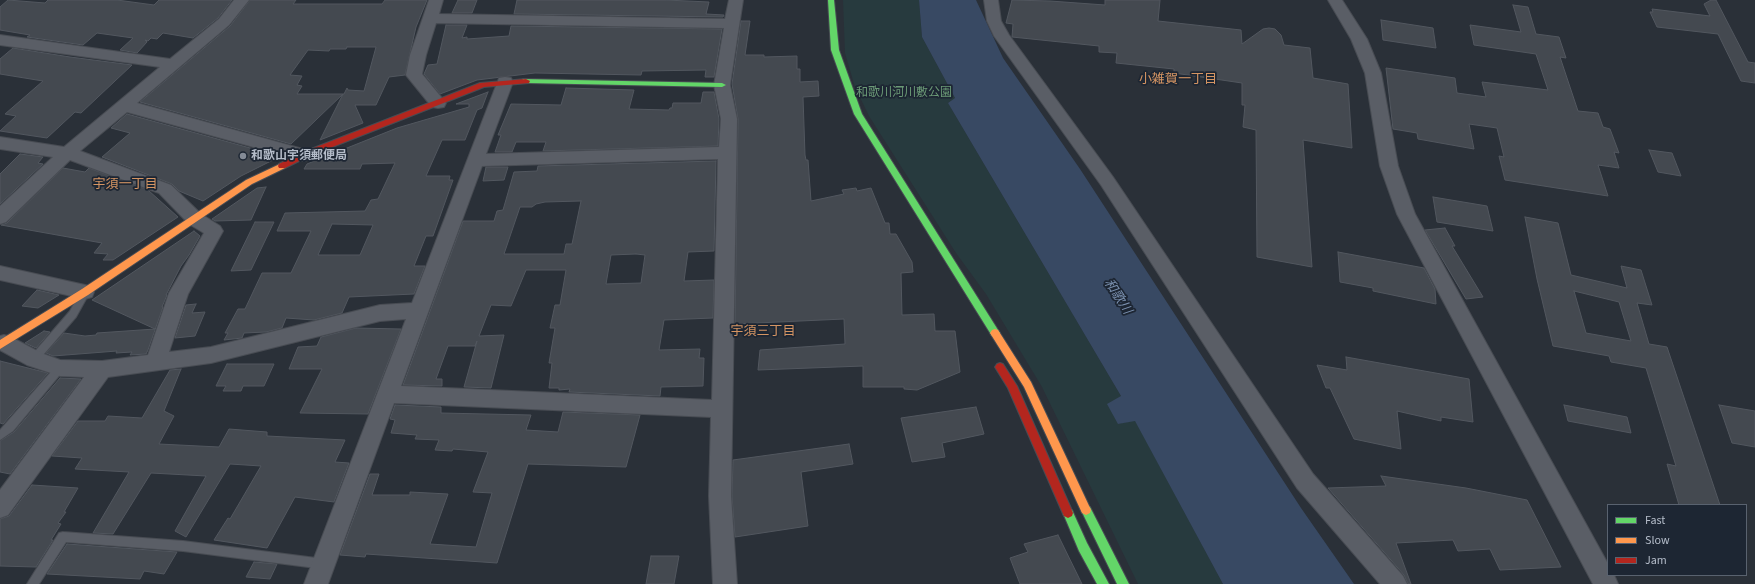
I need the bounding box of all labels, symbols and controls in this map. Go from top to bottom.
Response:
district label: 小雑賀一丁目 [1139,72,1217,88]
park label: 和歌川河川敷公園 [856,86,952,100]
place label: 和歌山宇須郵便局 [251,149,347,163]
marker: 和歌山宇須郵便局 [238,151,248,161]
district label: 宇須一丁目 [93,177,157,193]
water label: 和歌川 [1100,276,1134,318]
district label: 宇須三丁目 [731,324,795,340]
legend [1607,504,1747,576]
text: Fast [1645,512,1665,529]
text: Slow [1645,532,1670,549]
text: Jam [1645,552,1667,569]

